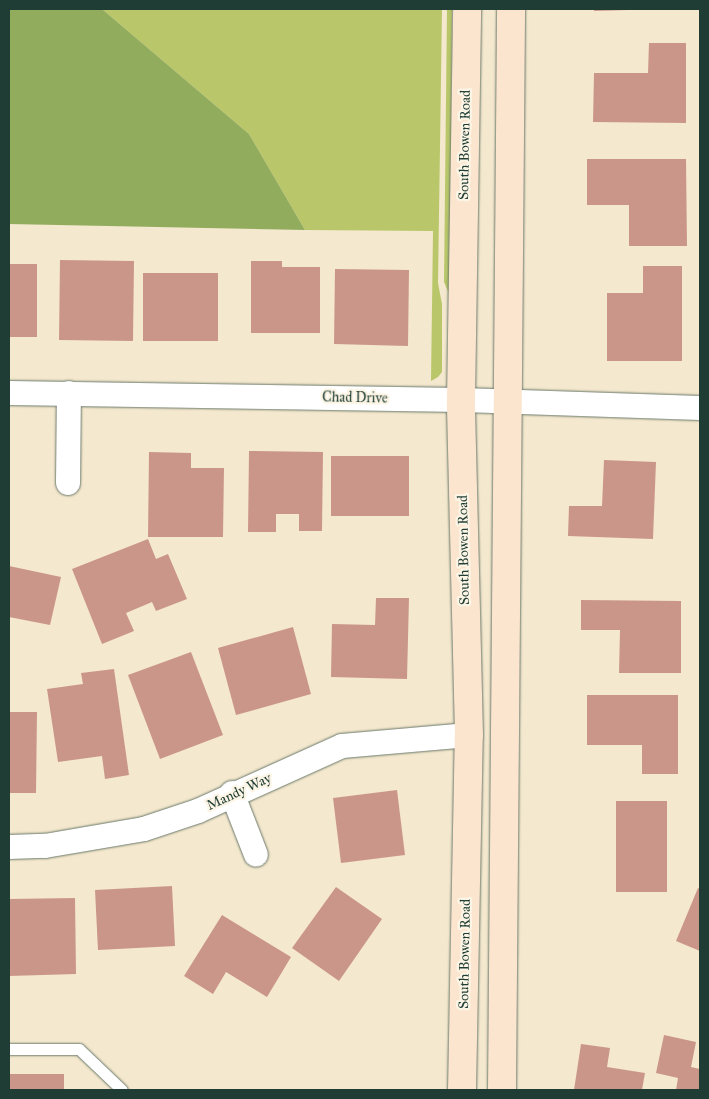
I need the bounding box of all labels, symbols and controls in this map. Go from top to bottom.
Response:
street label: South Bowen Road [456,90,474,200]
street label: Chad Drive [322,389,388,407]
street label: South Bowen Road [455,495,473,605]
street label: Mandy Way [204,770,274,814]
street label: South Bowen Road [456,899,474,1009]

